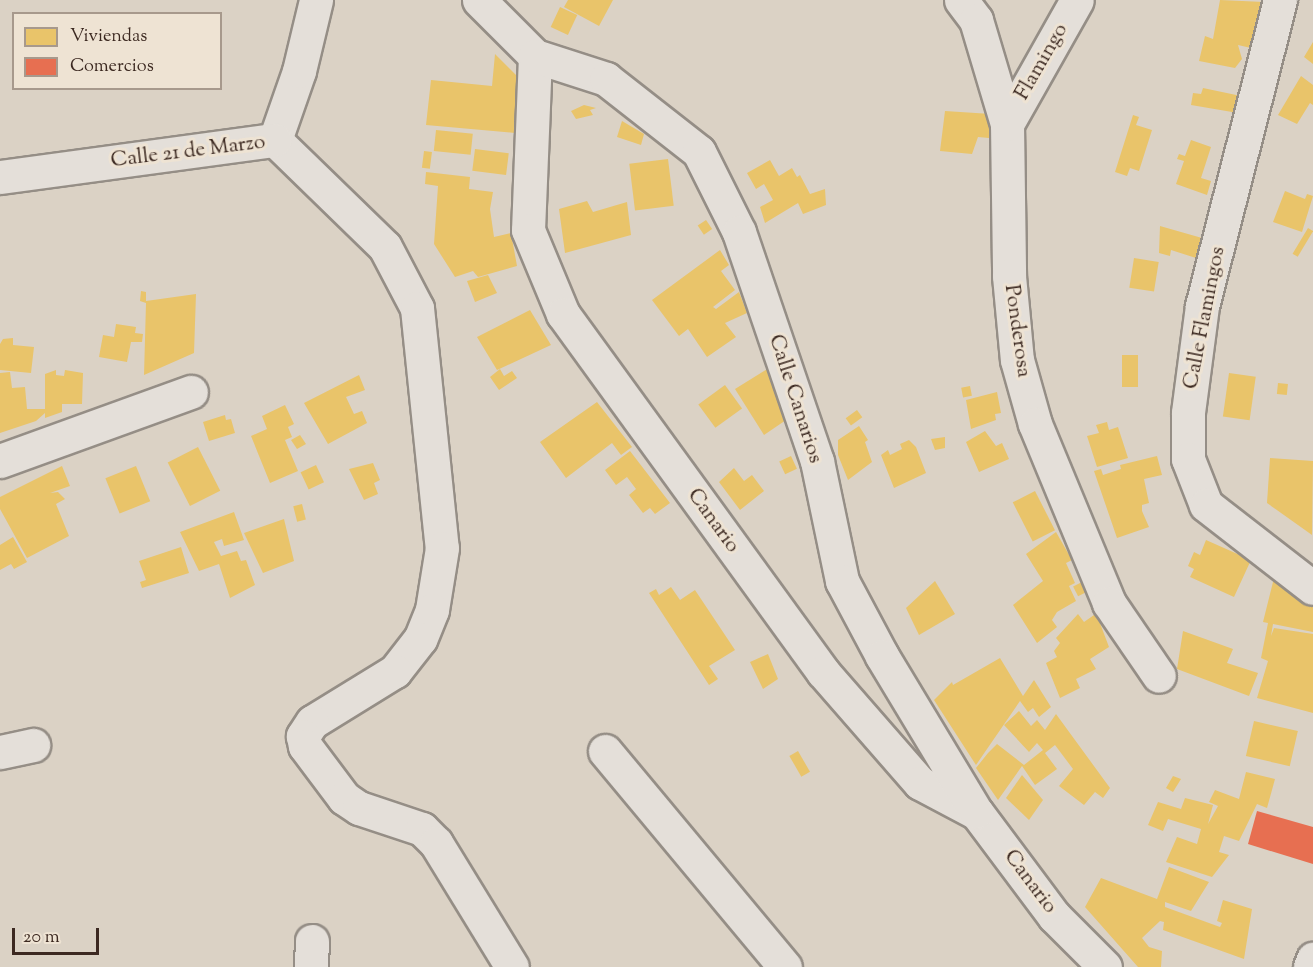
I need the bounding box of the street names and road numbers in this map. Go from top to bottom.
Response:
street label: Flamingo [1010,19,1074,105]
street label: Calle 21 de Marzo [109,130,267,174]
street label: Calle Flamingos [1179,245,1231,391]
street label: Ponderosa [998,283,1036,379]
street label: Calle Canarios [762,332,828,466]
street label: Canario [681,484,745,558]
street label: Canario [998,845,1062,919]

